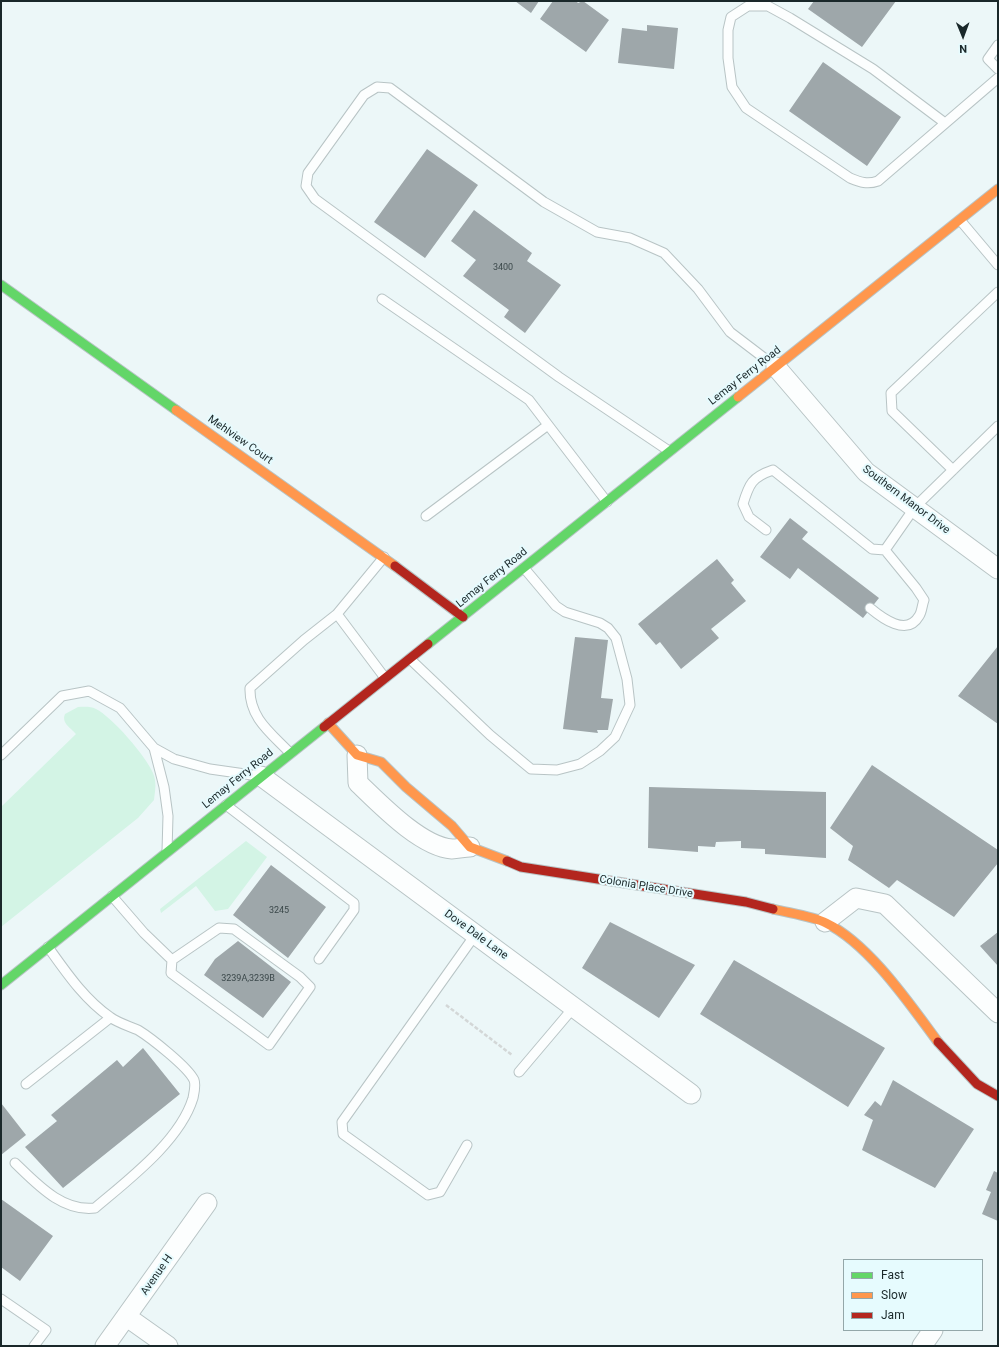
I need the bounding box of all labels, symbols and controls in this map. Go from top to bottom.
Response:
north arrow [943,16,983,56]
text: N [959,42,967,55]
house number: 3400 [493,263,513,273]
street label: Lemay Ferry Road [706,344,784,408]
street label: Mehlview Court [205,413,275,467]
street label: Southern Manor Drive [860,463,952,537]
street label: Lemay Ferry Road [454,545,530,611]
street label: Lemay Ferry Road [200,746,276,812]
street label: Colonia Place Drive [598,873,694,901]
house number: 3245 [269,906,289,916]
street label: Dove Dale Lane [442,907,510,963]
house number: 3239A,3239B [221,974,275,984]
street label: Avenue H [138,1252,176,1298]
legend [843,1259,983,1331]
text: Fast [881,1268,904,1282]
text: Slow [881,1288,907,1302]
text: Jam [881,1308,905,1322]

